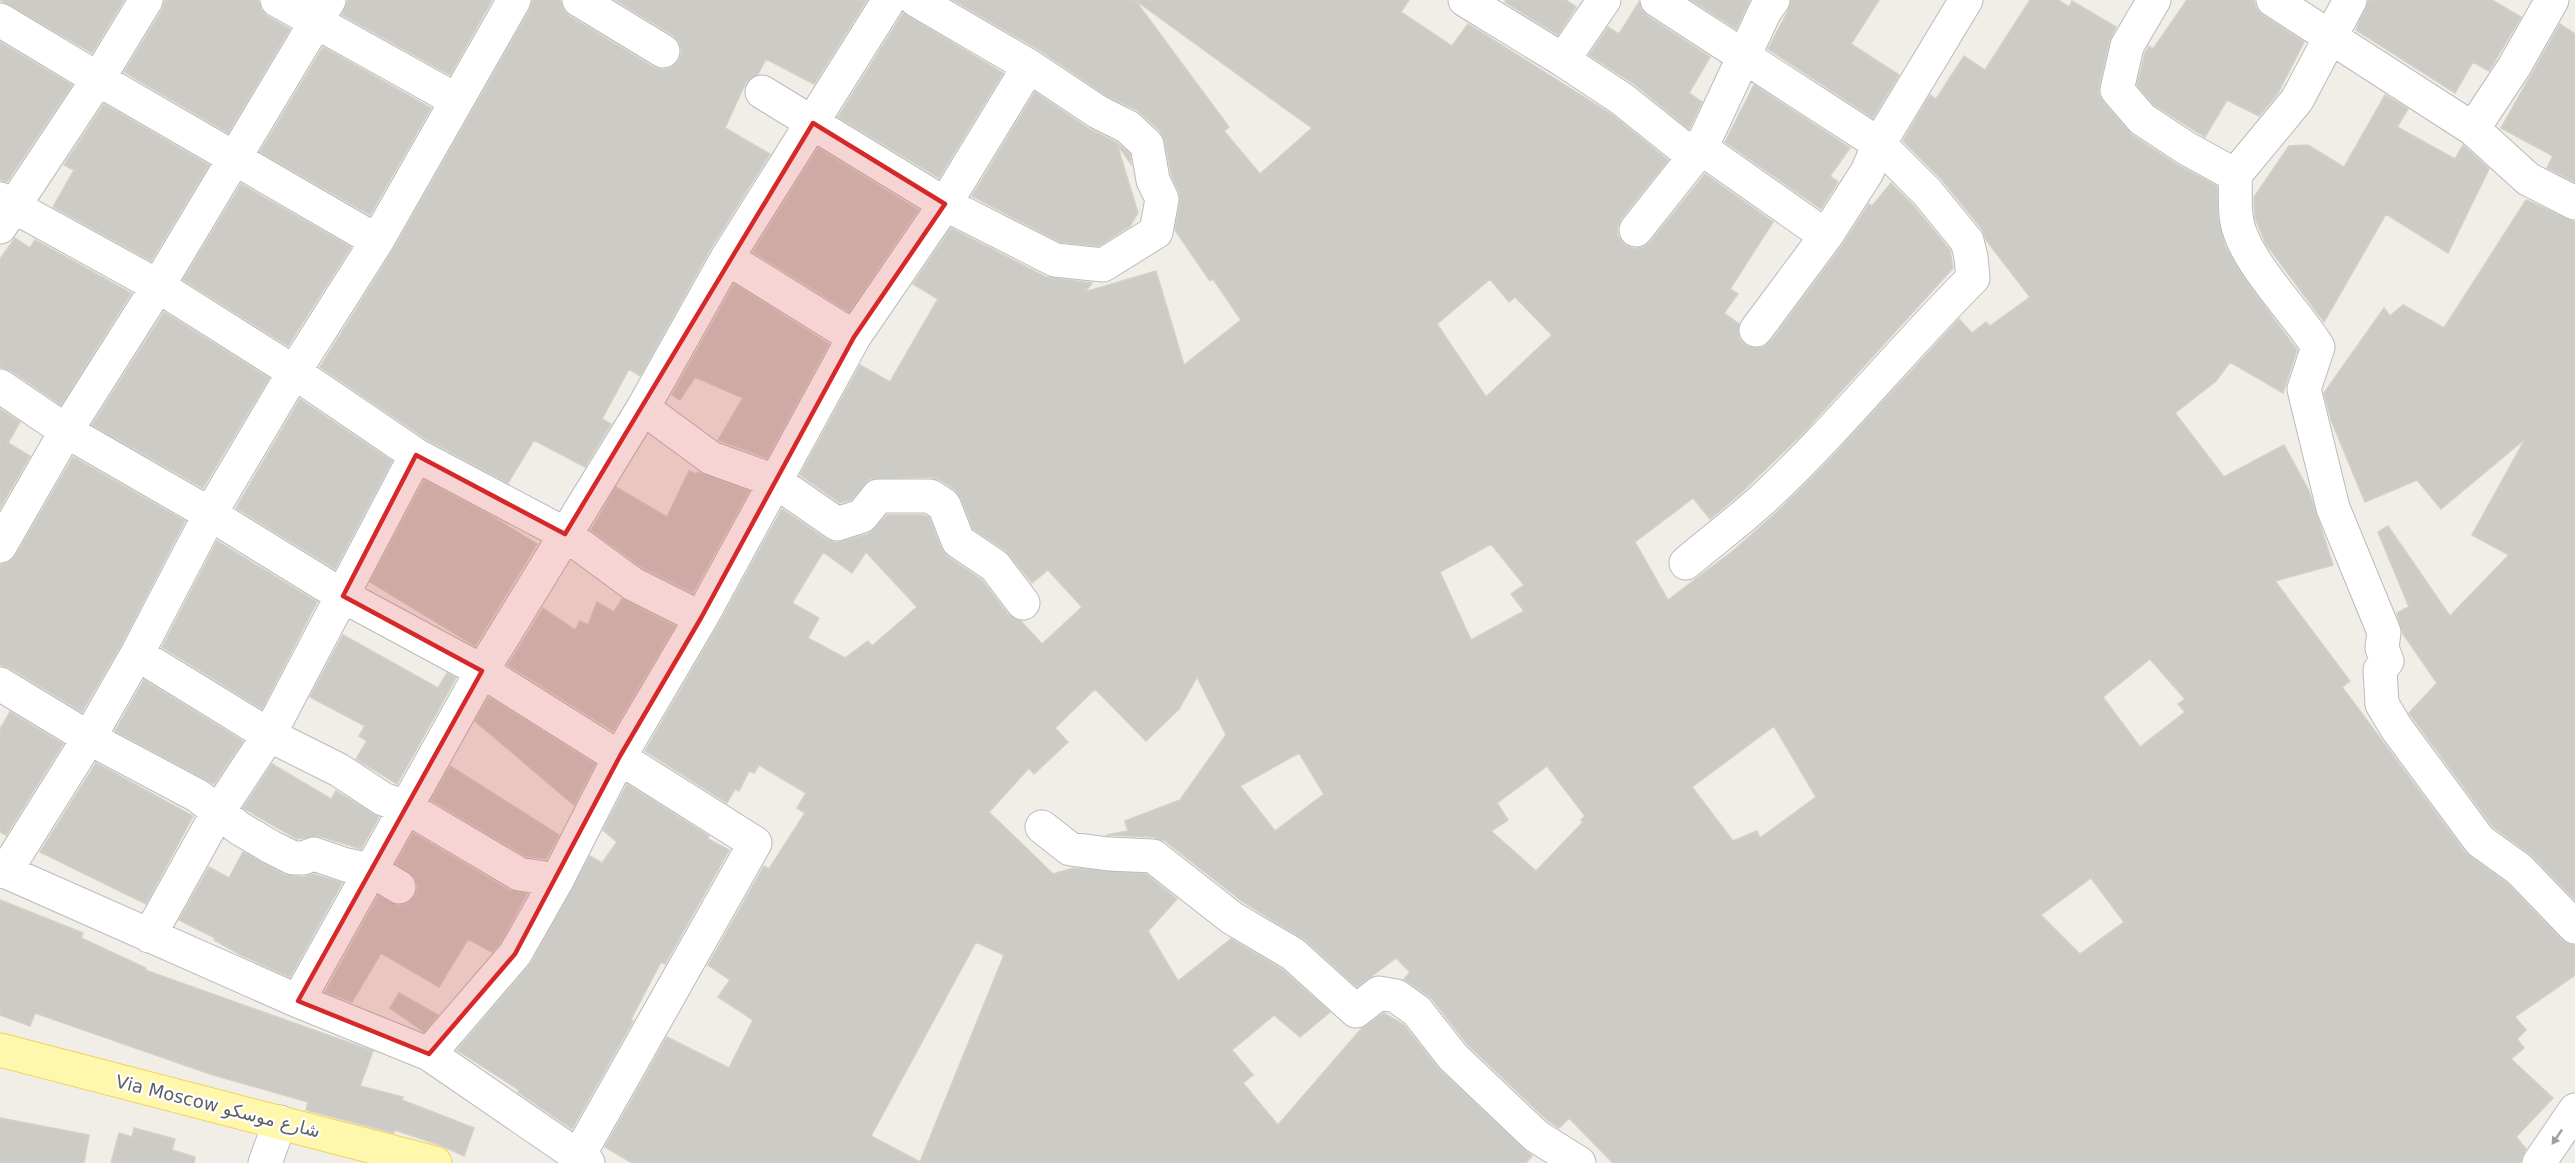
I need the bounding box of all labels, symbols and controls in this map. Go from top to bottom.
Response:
street label: Via Moscow شارع موسكو [113,1070,322,1143]
one-way arrow [2551,1128,2563,1144]

